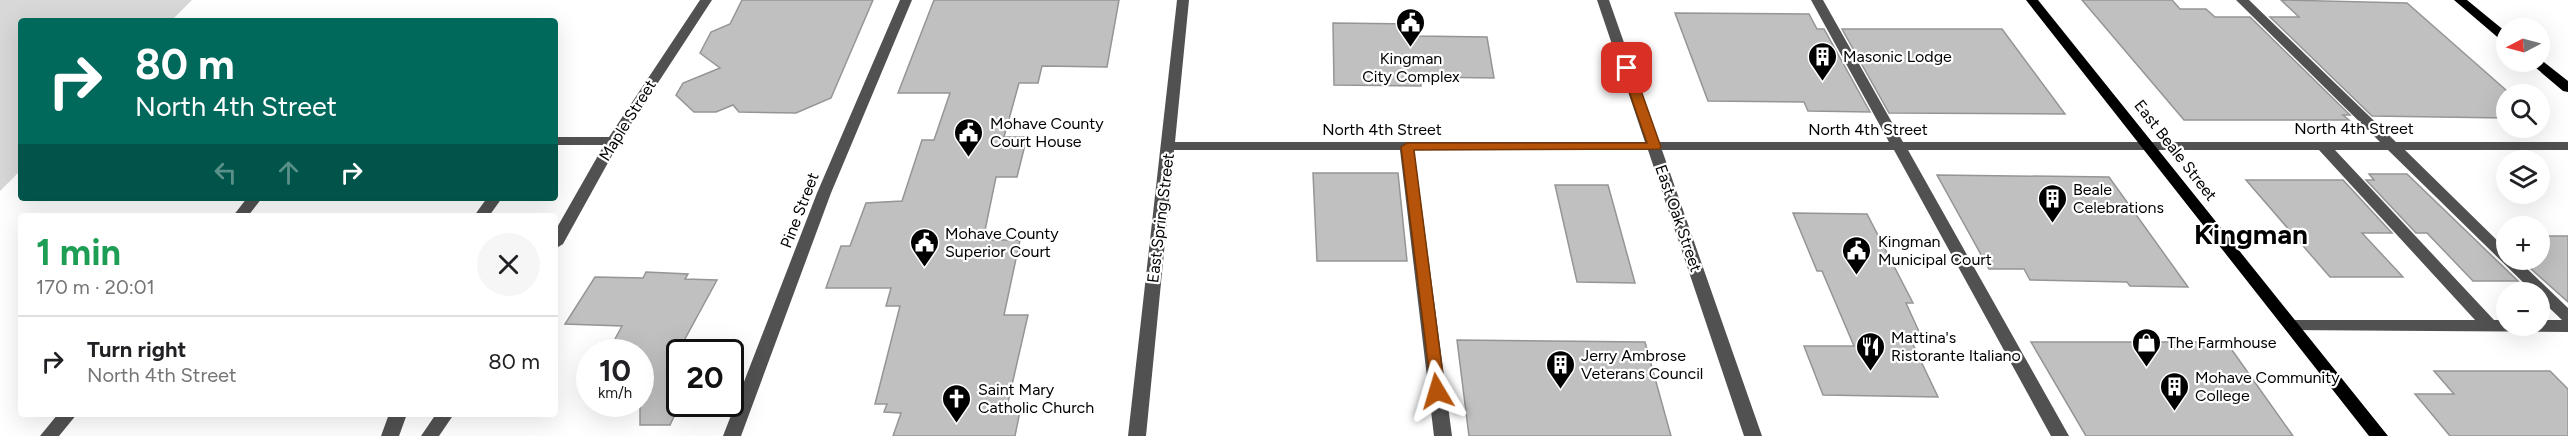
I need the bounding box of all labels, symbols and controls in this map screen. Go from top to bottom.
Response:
public building icon: Kingman City Complex [1395,7,1427,49]
north arrow [2496,18,2550,72]
map controls [2496,18,2550,336]
text: 80 m [135,39,235,90]
building icon: Masonic Lodge [1806,40,1838,82]
icon: right [36,42,114,120]
pin [1601,42,1652,93]
place label: Masonic Lodge [1843,47,1952,66]
place label: Kingman City Complex [1362,49,1460,86]
icon: arrive [1610,51,1643,84]
street label: Maple Street [595,76,660,164]
button: search [2496,84,2550,138]
text: North 4th Street [135,90,337,123]
street label: East Beale Street [2130,96,2221,205]
place label: Mohave County Court House [990,114,1104,151]
public building icon: Mohave County Court House [953,116,985,158]
street label: North 4th Street [2294,119,2414,138]
street label: North 4th Street [1322,120,1442,139]
street label: North 4th Street [1808,120,1928,139]
button: layers [2496,150,2550,204]
street label: East Spring Street [1143,152,1178,284]
icon: left [209,156,242,189]
icon: ahead [272,156,305,189]
icon: right [335,156,368,189]
street label: East Oak Street [1651,162,1706,274]
street label: Pine Street [776,170,823,251]
place label: Beale Celebrations [2073,180,2164,217]
building icon: Beale Celebrations [2036,182,2068,224]
button: + [2496,216,2550,270]
district label: Kingman [2194,217,2308,251]
place label: Mohave County Superior Court [945,224,1059,261]
public building icon: Mohave County Superior Court [908,226,940,268]
text: 1 min [36,231,121,274]
place label: Kingman Municipal Court [1878,232,1992,269]
button: close [477,233,540,296]
public building icon: Kingman Municipal Court [1841,234,1873,276]
text: 170 m · 20:01 [36,275,155,299]
button: − [2496,282,2550,336]
shop icon: The Farmhouse [2130,326,2162,368]
place label: Mattina's Ristorante Italiano [1891,328,2021,365]
restaurant icon: Mattina's Ristorante Italiano [1854,330,1886,372]
place label: The Farmhouse [2167,333,2277,352]
text: Turn right [87,336,186,363]
speed limit sign: 20 [666,339,744,417]
icon: right [36,345,69,378]
place label: Jerry Ambrose Veterans Council [1581,346,1703,383]
text: 80 m [488,348,540,375]
building icon: Jerry Ambrose Veterans Council [1544,348,1576,390]
text: 10 [599,352,631,389]
position arrow [1405,359,1469,423]
text: North 4th Street [87,363,237,387]
place label: Mohave Community College [2195,368,2340,405]
building icon: Mohave Community College [2158,370,2190,412]
place label: Saint Mary Catholic Church [978,380,1094,417]
church icon: Saint Mary Catholic Church [941,382,973,424]
text: km/h [598,384,632,402]

